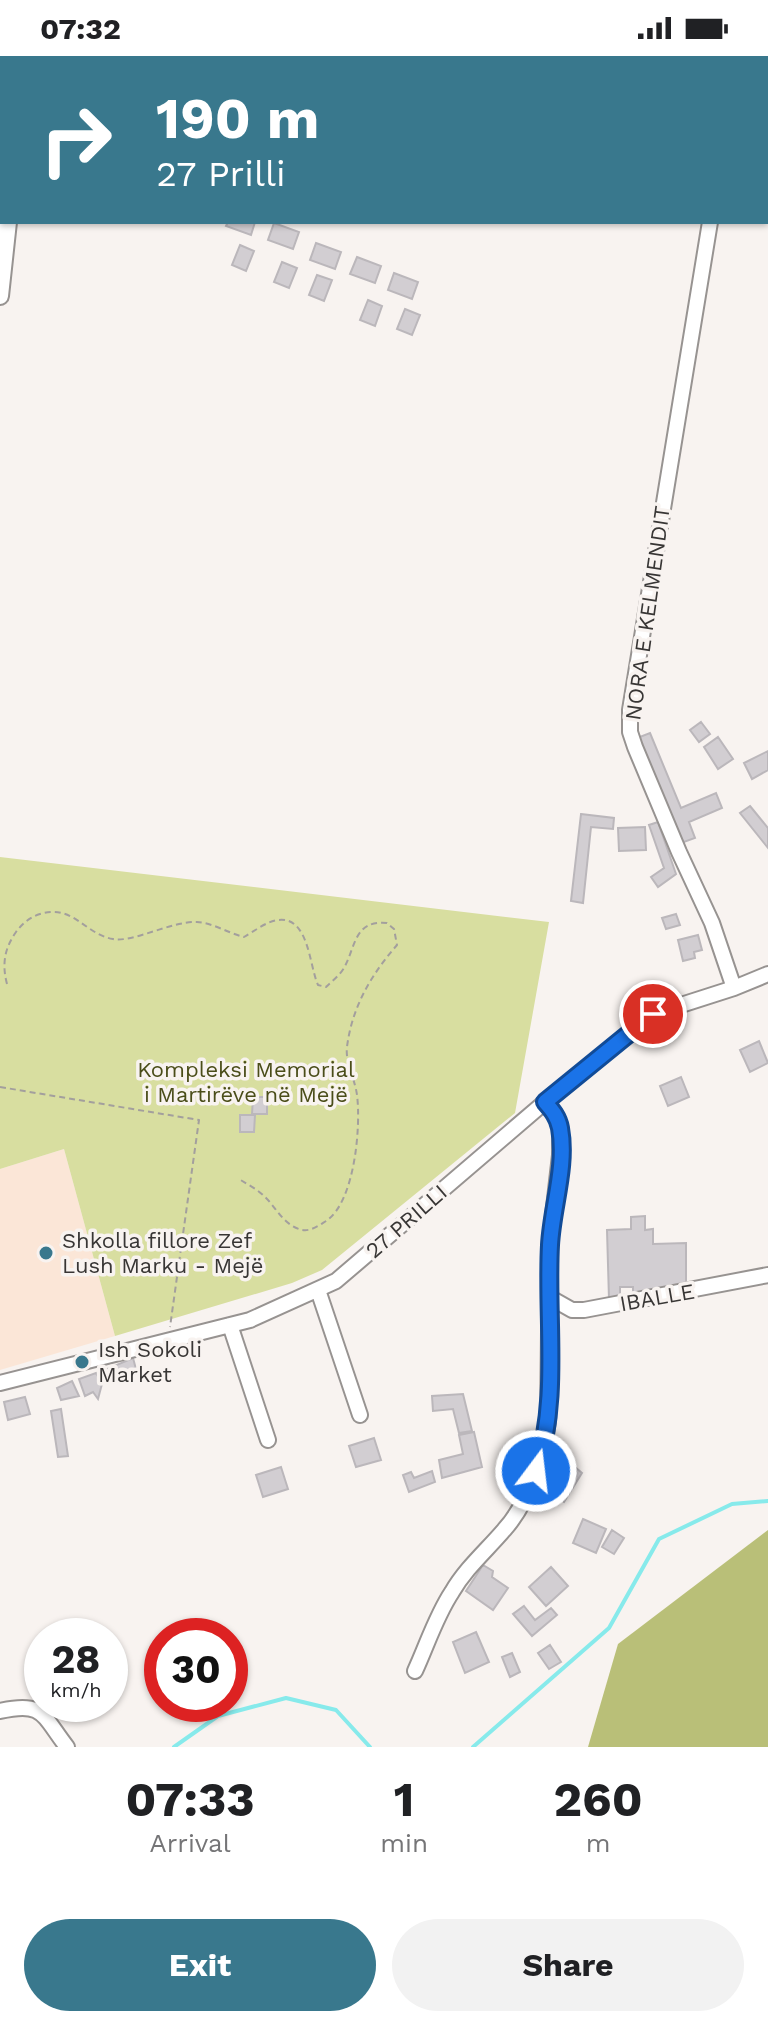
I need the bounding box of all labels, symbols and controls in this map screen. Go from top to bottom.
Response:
text: 07:32 [40,11,121,46]
text: 190 m [156,86,319,152]
icon: right [24,88,128,192]
text: 27 Prilli [156,153,286,195]
street label: NORA E KELMENDIT [620,504,675,722]
pin [619,980,687,1048]
icon: arrive [631,992,675,1036]
park label: Kompleksi Memorial i Martirëve në Mejë [137,1057,355,1107]
street label: 27 PRILLI [361,1179,452,1263]
place label: Shkolla fillore Zef Lush Marku - Mejë [62,1228,263,1278]
marker: Shkolla fillore Zef Lush Marku - Mejë [37,1244,55,1262]
street label: IBALLE [618,1279,696,1316]
place label: Ish Sokoli Market [98,1337,202,1387]
marker: Ish Sokoli Market [73,1353,91,1371]
position arrow [494,1429,578,1513]
speed limit sign: 30 [144,1618,248,1722]
text: 28 [52,1636,100,1683]
text: km/h [50,1678,102,1702]
text: 07:33 [125,1771,255,1828]
text: 1 [394,1771,415,1828]
text: 260 [553,1771,643,1828]
text: Arrival [150,1828,231,1858]
text: min [380,1828,428,1858]
text: m [586,1828,610,1858]
button: Exit [24,1919,376,2011]
button: Share [392,1919,744,2011]

